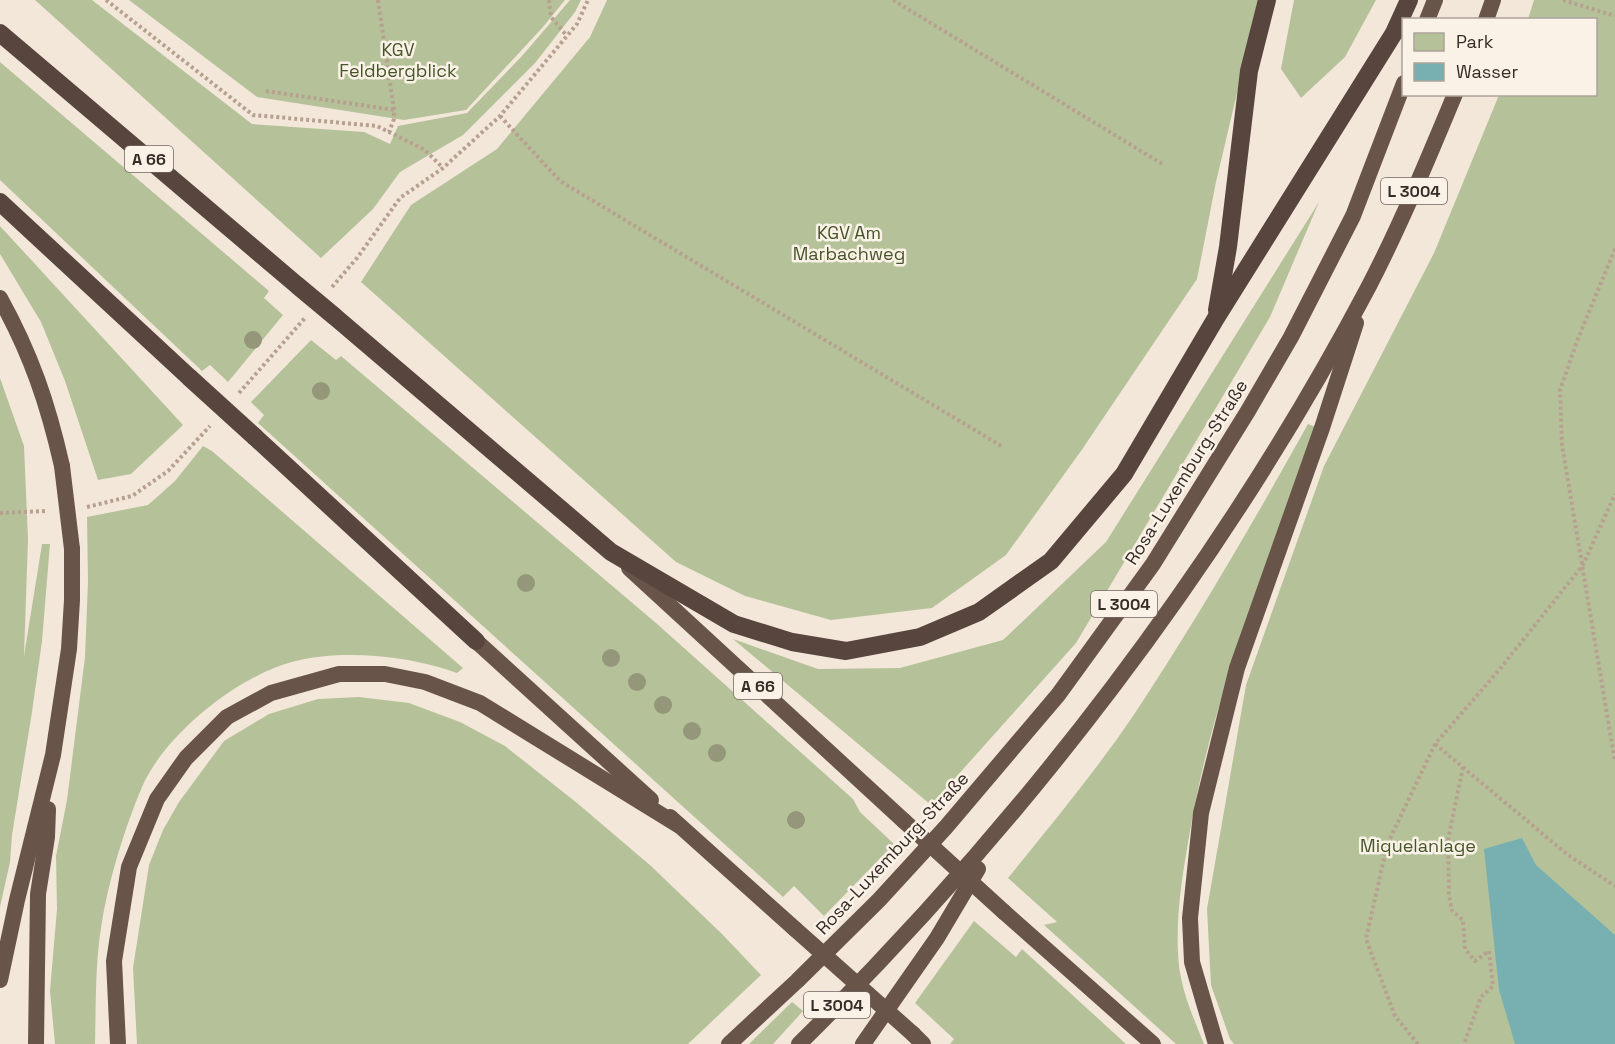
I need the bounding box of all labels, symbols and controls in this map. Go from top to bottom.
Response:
legend [1402,18,1597,96]
text: Park [1456,30,1494,53]
park label: KGV Feldbergblick [339,38,457,82]
text: Wasser [1456,60,1518,83]
road number: A 66 [125,146,173,172]
road number: L 3004 [1381,178,1447,204]
park label: KGV Am Marbachweg [793,221,905,265]
street label: Rosa-Luxemburg-Straße [1119,375,1253,569]
road number: L 3004 [1091,591,1157,617]
road number: A 66 [734,673,782,699]
street label: Rosa-Luxemburg-Straße [811,767,973,939]
park label: Miquelanlage [1360,834,1476,857]
road number: L 3004 [804,992,870,1018]

